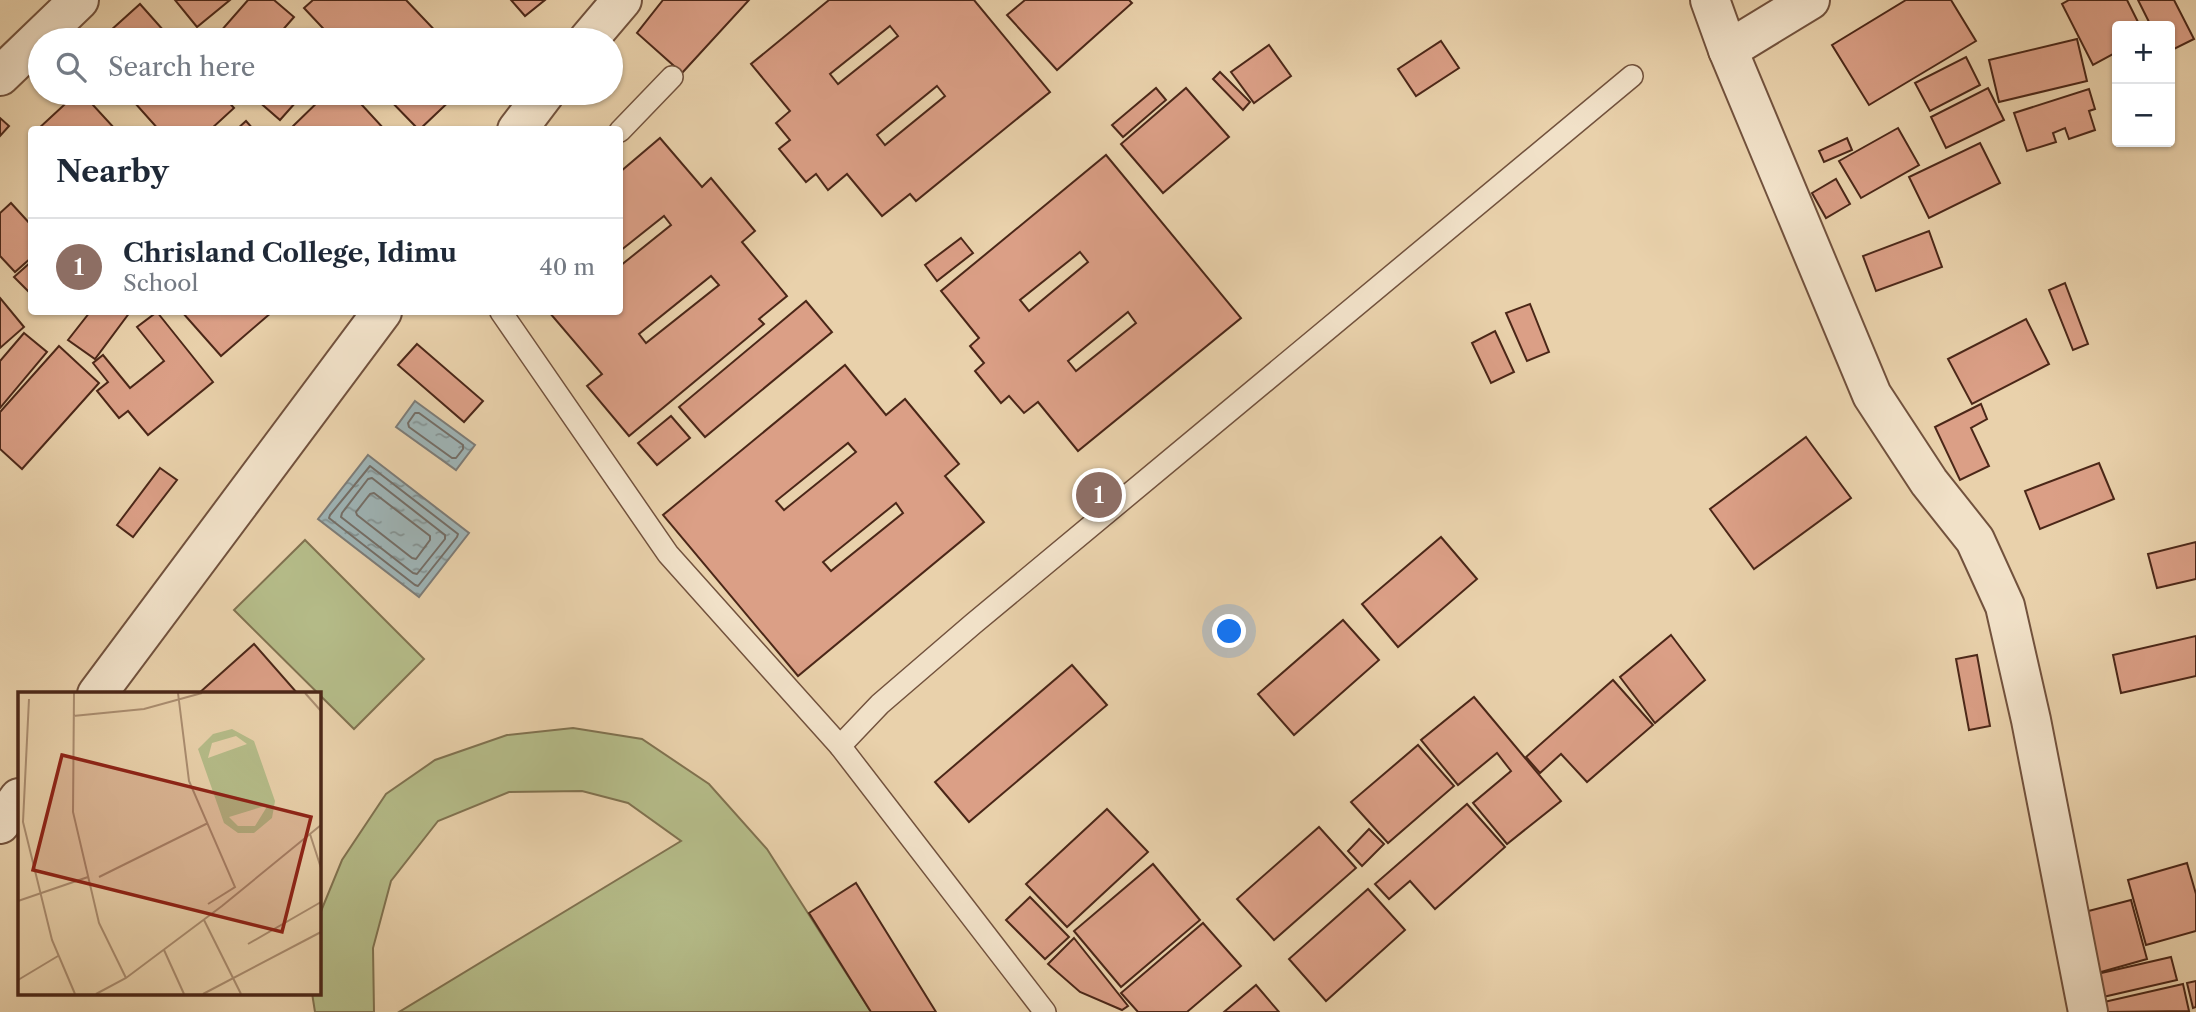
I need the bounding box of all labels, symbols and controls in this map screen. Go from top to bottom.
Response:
map controls [2112,21,2175,147]
button: + [2112,21,2175,84]
search box [28,28,623,105]
icon: search [52,48,90,86]
text: Search here [108,51,255,83]
button: − [2112,84,2175,147]
text: Nearby [56,153,169,190]
text: Chrisland College, Idimu [123,237,457,269]
text: 1 [74,253,84,281]
text: 40 m [540,253,595,281]
text: School [123,269,198,297]
pin: 1 [1076,469,1122,521]
your location [1212,614,1246,648]
inset map [18,692,320,995]

